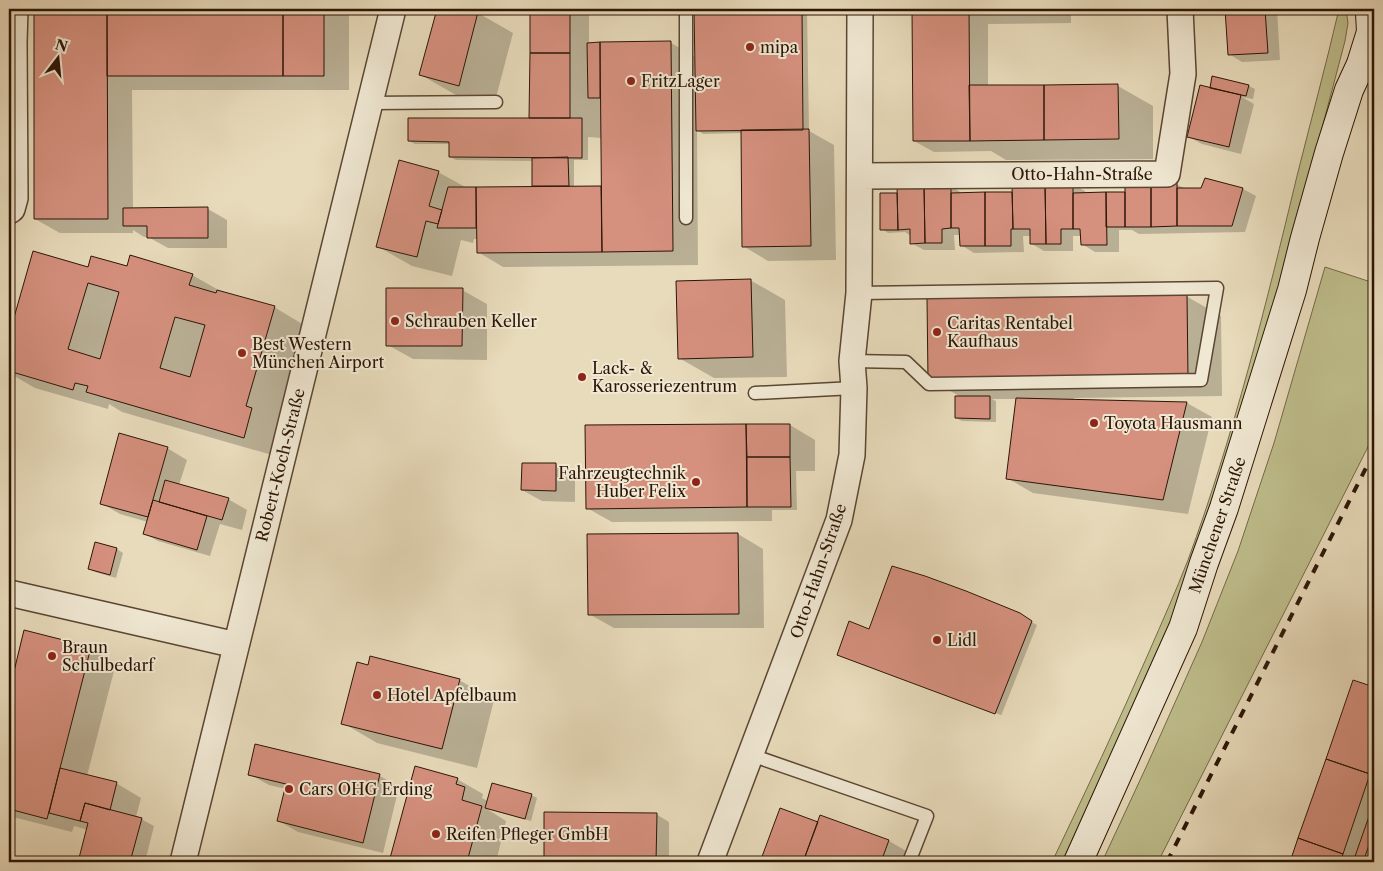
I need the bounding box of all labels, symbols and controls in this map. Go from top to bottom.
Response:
north arrow [32,32,82,82]
text: N [53,35,70,56]
place label: mipa [760,37,799,57]
marker: mipa [744,41,756,53]
place label: FritzLager [641,71,720,91]
marker: FritzLager [625,75,637,87]
street label: Otto-Hahn-Straße [1011,164,1153,184]
place label: Schrauben Keller [405,311,537,331]
place label: Caritas Rentabel Kaufhaus [947,313,1073,351]
marker: Schrauben Keller [389,315,401,327]
marker: Caritas Rentabel Kaufhaus [931,326,943,338]
place label: Best Western München Airport [252,334,384,372]
marker: Best Western München Airport [236,347,248,359]
place label: Lack- & Karosseriezentrum [592,358,737,396]
marker: Lack- & Karosseriezentrum [576,371,588,383]
street label: Robert-Koch-Straße [251,386,309,544]
place label: Toyota Hausmann [1104,413,1242,433]
marker: Toyota Hausmann [1088,417,1100,429]
street label: Münchener Straße [1184,454,1250,596]
place label: Fahrzeugtechnik Huber Felix [558,463,687,501]
marker: Fahrzeugtechnik Huber Felix [690,476,702,488]
street label: Otto-Hahn-Straße [786,501,850,641]
place label: Lidl [947,630,977,650]
marker: Lidl [931,634,943,646]
place label: Braun Schulbedarf [62,637,156,675]
marker: Braun Schulbedarf [46,650,58,662]
place label: Hotel Apfelbaum [387,685,517,705]
marker: Hotel Apfelbaum [371,689,383,701]
place label: Cars OHG Erding [299,779,433,799]
marker: Cars OHG Erding [283,783,295,795]
place label: Reifen Pfleger GmbH [446,824,609,844]
marker: Reifen Pfleger GmbH [430,828,442,840]

